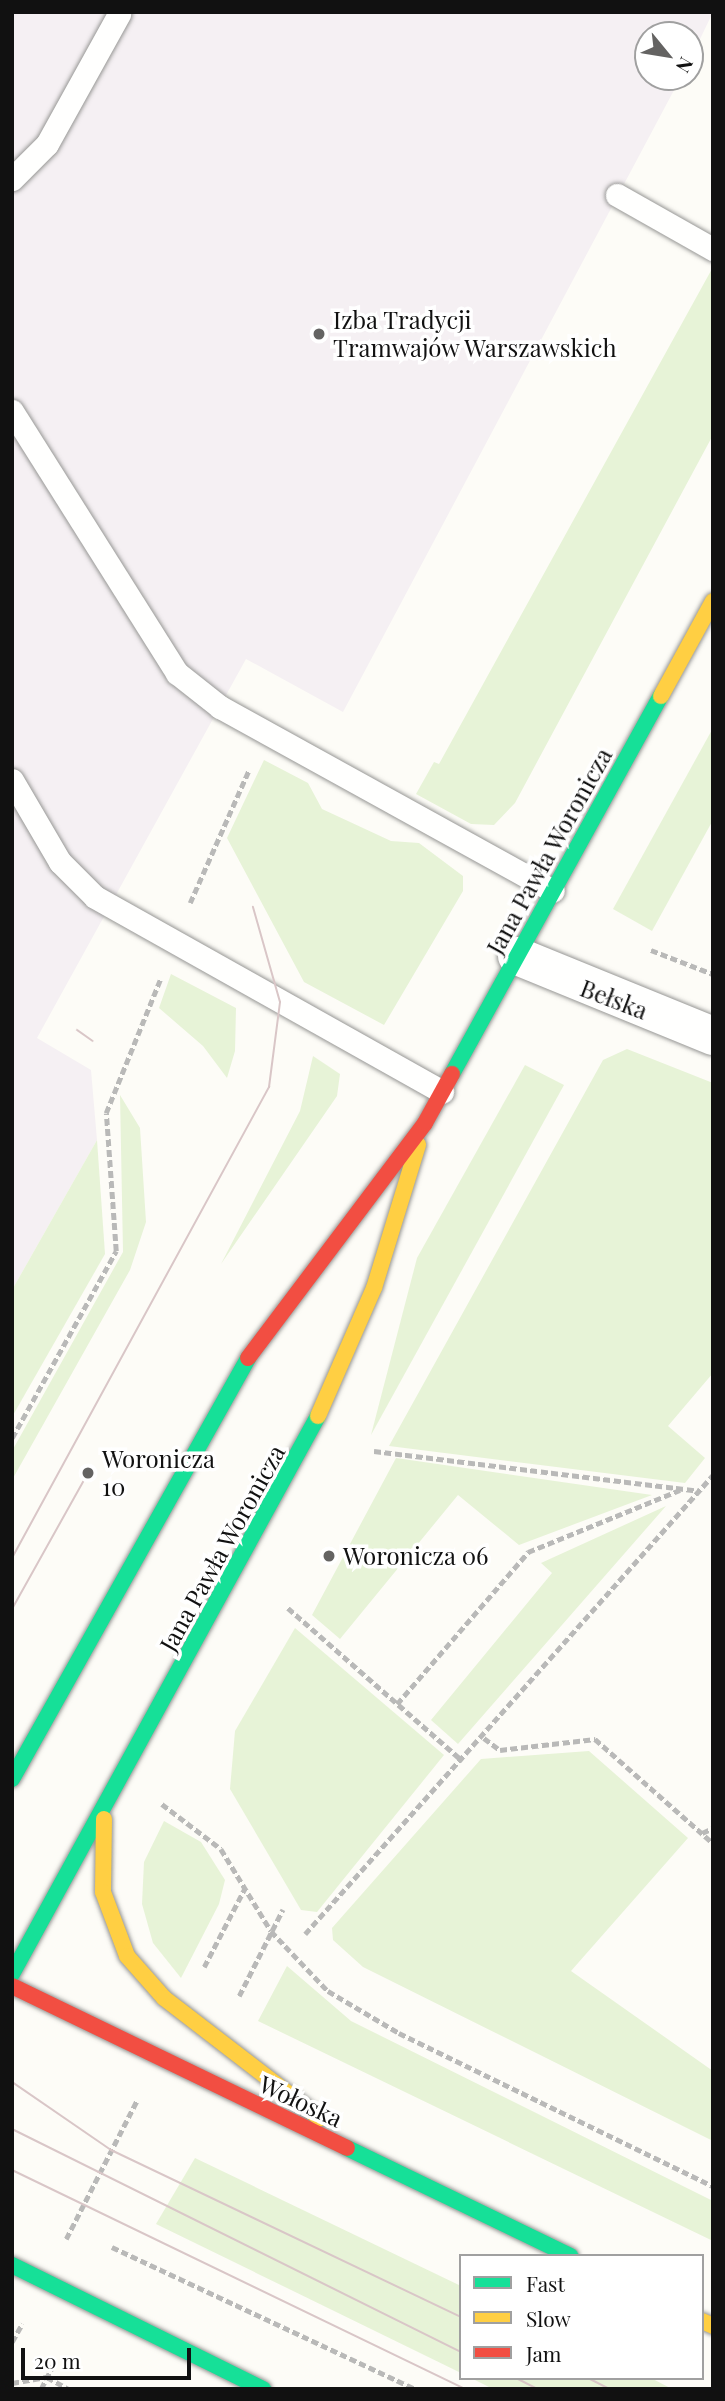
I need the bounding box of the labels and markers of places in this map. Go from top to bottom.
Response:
place label: Izba Tradycji Tramwajów Warszawskich [333,306,618,362]
marker: Izba Tradycji Tramwajów Warszawskich [311,326,327,342]
place label: Woronicza 10 [102,1445,215,1501]
marker: Woronicza 10 [80,1465,96,1481]
place label: Woronicza 06 [343,1542,489,1570]
marker: Woronicza 06 [321,1548,337,1564]

